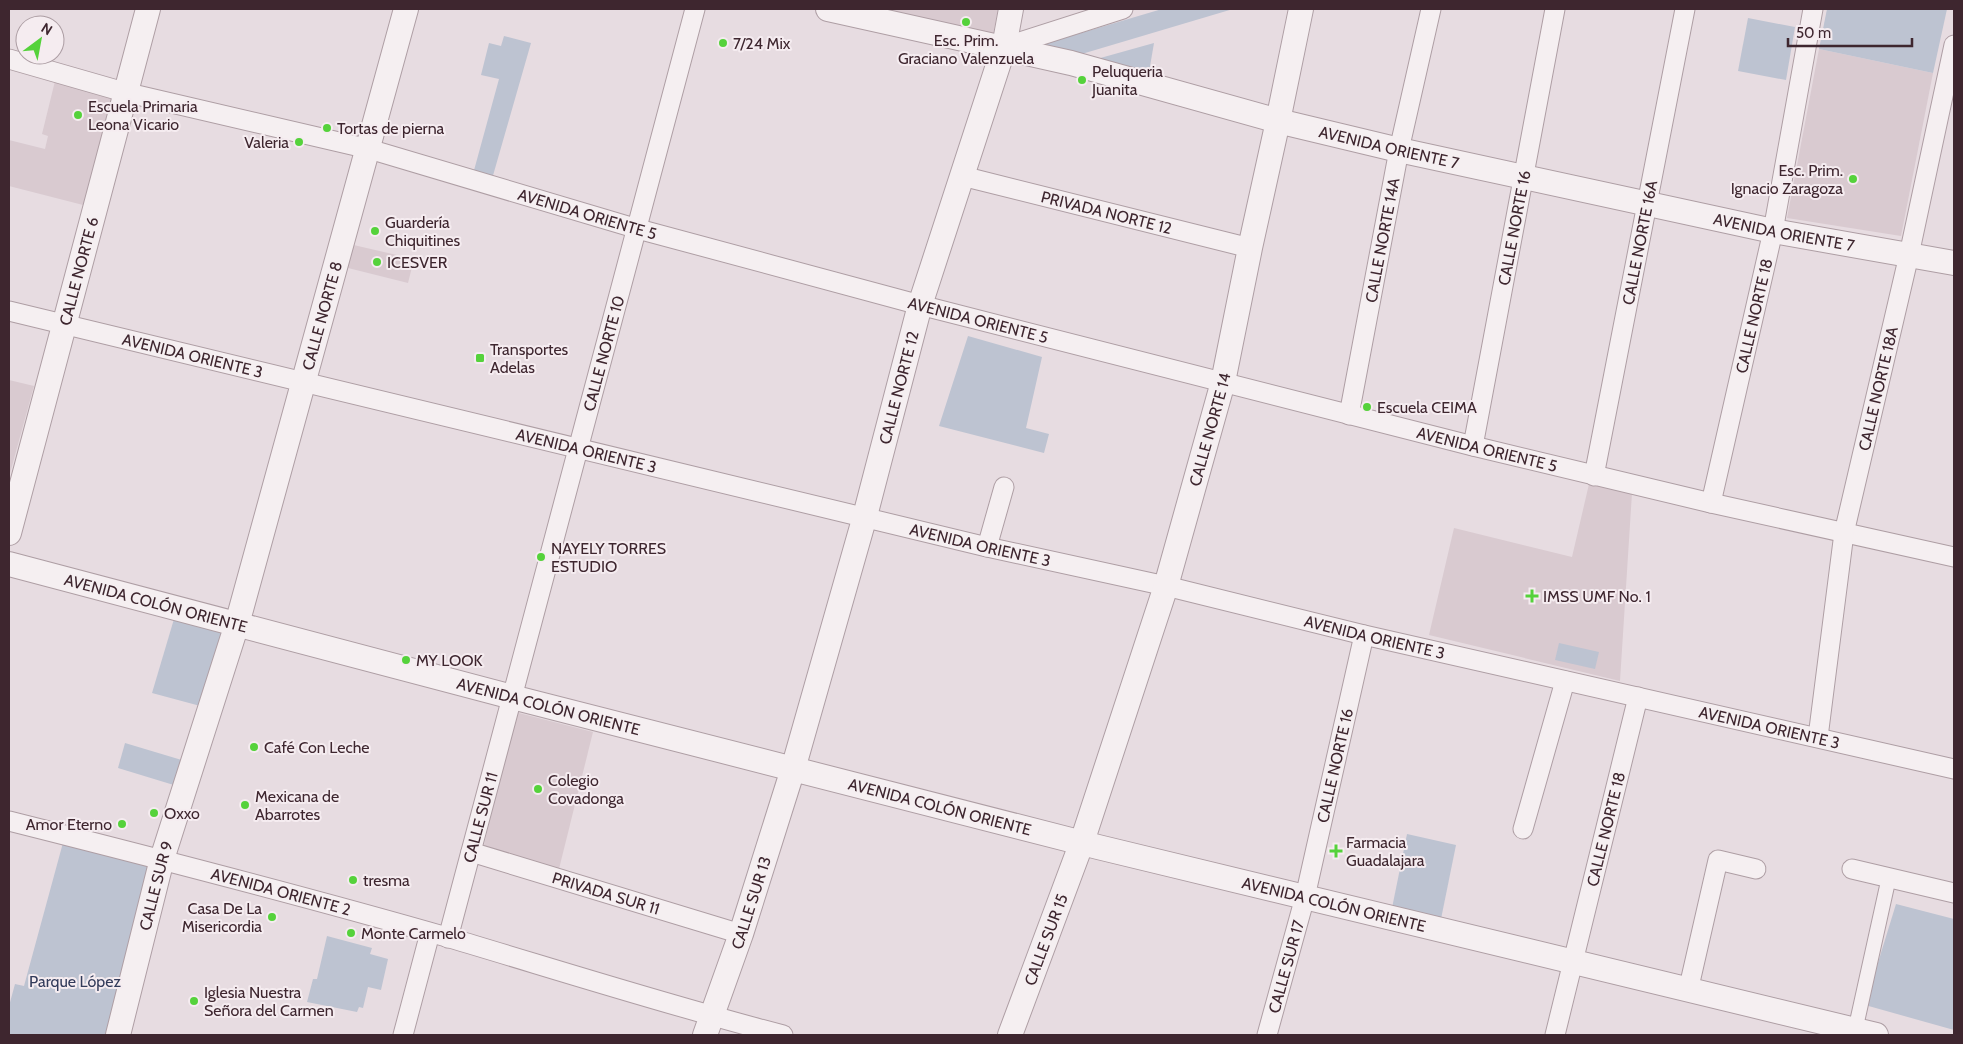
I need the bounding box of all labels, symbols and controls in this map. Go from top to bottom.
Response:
north arrow [15,15,65,65]
scale bar [1788,15,1912,47]
marker: Esc. Prim. Graciano Valenzuela [960,16,972,28]
text: N [38,19,56,39]
text: 50 m [1796,24,1831,42]
place label: Esc. Prim. Graciano Valenzuela [898,31,1034,68]
place label: 7/24 Mix [733,34,791,53]
marker: 7/24 Mix [717,37,729,49]
place label: Peluqueria Juanita [1091,62,1163,99]
marker: Peluqueria Juanita [1076,74,1088,86]
place label: Escuela Primaria Leona Vicario [88,97,198,134]
marker: Escuela Primaria Leona Vicario [72,109,84,121]
place label: Tortas de pierna [337,119,445,138]
marker: Tortas de pierna [321,122,333,134]
street label: AVENIDA ORIENTE 7 [1317,122,1461,173]
place label: Valeria [244,133,289,152]
marker: Valeria [293,136,305,148]
place label: Esc. Prim. Ignacio Zaragoza [1731,161,1843,198]
street label: CALLE NORTE 16 [1494,169,1535,287]
marker: Esc. Prim. Ignacio Zaragoza [1847,173,1859,185]
street label: CALLE NORTE 14A [1361,176,1404,304]
street label: CALLE NORTE 16A [1619,178,1661,306]
street label: AVENIDA ORIENTE 5 [516,185,659,244]
street label: PRIVADA NORTE 12 [1039,187,1174,238]
street label: AVENIDA ORIENTE 7 [1712,209,1856,255]
place label: Guardería Chiquitines [385,213,461,250]
street label: CALLE NORTE 6 [56,215,102,327]
marker: Guardería Chiquitines [369,225,381,237]
place label: ICESVER [387,253,448,272]
marker: ICESVER [371,256,383,268]
street label: CALLE NORTE 18 [1732,257,1776,375]
street label: CALLE NORTE 8 [298,259,346,372]
street label: AVENIDA ORIENTE 5 [906,293,1050,347]
street label: CALLE NORTE 10 [580,294,628,413]
street label: CALLE NORTE 18A [1855,324,1902,453]
street label: CALLE NORTE 12 [875,329,923,446]
street label: AVENIDA ORIENTE 3 [120,330,265,382]
place label: Transportes Adelas [490,340,569,377]
marker: Transportes Adelas [474,352,486,364]
street label: CALLE NORTE 14 [1185,371,1235,488]
place label: Escuela CEIMA [1377,398,1477,417]
marker: Escuela CEIMA [1361,401,1373,413]
street label: AVENIDA ORIENTE 5 [1415,423,1559,476]
street label: AVENIDA ORIENTE 3 [514,425,658,477]
street label: AVENIDA ORIENTE 3 [908,520,1052,571]
place label: NAYELY TORRES ESTUDIO [551,539,666,576]
marker: NAYELY TORRES ESTUDIO [535,551,547,563]
street label: AVENIDA COLÓN ORIENTE [62,570,249,637]
place label: IMSS UMF No. 1 [1543,587,1651,606]
marker: IMSS UMF No. 1 [1525,589,1539,603]
street label: AVENIDA ORIENTE 3 [1302,612,1447,663]
place label: MY LOOK [416,651,483,670]
marker: MY LOOK [400,654,412,666]
street label: AVENIDA COLÓN ORIENTE [455,674,642,739]
street label: AVENIDA ORIENTE 3 [1697,702,1842,753]
street label: CALLE NORTE 16 [1313,707,1357,825]
place label: Café Con Leche [264,738,370,757]
marker: Café Con Leche [248,741,260,753]
street label: CALLE SUR 11 [459,770,502,865]
street label: CALLE NORTE 18 [1583,770,1629,888]
place label: Colegio Covadonga [548,771,624,808]
street label: AVENIDA COLÓN ORIENTE [846,774,1034,840]
marker: Colegio Covadonga [532,783,544,795]
place label: Mexicana de Abarrotes [255,787,339,824]
marker: Mexicana de Abarrotes [239,799,251,811]
place label: Oxxo [164,804,200,823]
marker: Oxxo [148,807,160,819]
place label: Amor Eterno [26,815,112,834]
marker: Amor Eterno [116,818,128,830]
place label: Farmacia Guadalajara [1346,833,1425,870]
street label: CALLE SUR 9 [136,839,177,932]
marker: Farmacia Guadalajara [1330,845,1342,857]
street label: CALLE SUR 13 [727,854,775,952]
street label: AVENIDA ORIENTE 2 [209,864,353,920]
street label: PRIVADA SUR 11 [550,868,662,919]
place label: tresma [363,871,410,890]
street label: AVENIDA COLÓN ORIENTE [1240,873,1428,936]
marker: tresma [347,874,359,886]
street label: CALLE SUR 15 [1020,891,1072,988]
place label: Casa De La Misericordia [182,899,262,936]
marker: Casa De La Misericordia [266,911,278,923]
street label: CALLE SUR 17 [1264,918,1308,1015]
place label: Monte Carmelo [361,924,466,943]
marker: Monte Carmelo [345,927,357,939]
park label: Parque López [29,972,121,991]
place label: Iglesia Nuestra Señora del Carmen [204,983,334,1020]
marker: Iglesia Nuestra Señora del Carmen [188,995,200,1007]

